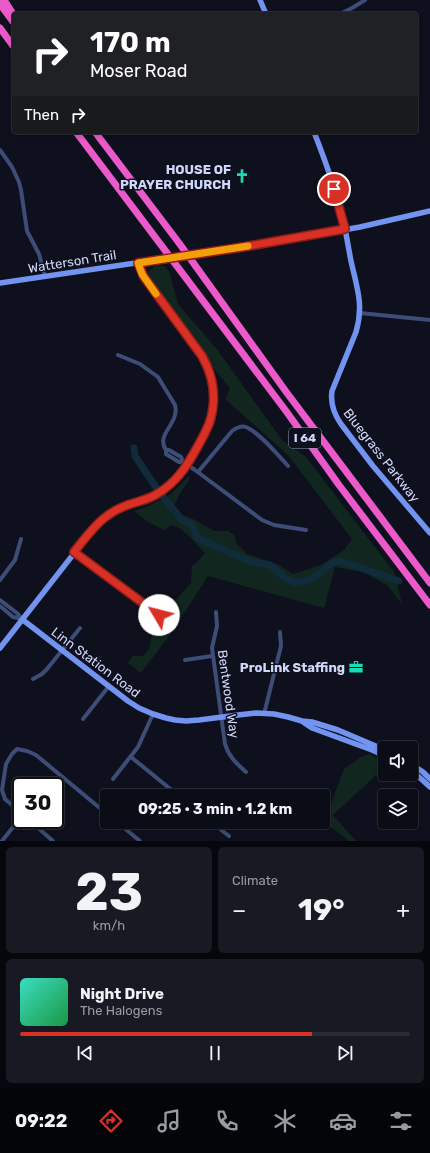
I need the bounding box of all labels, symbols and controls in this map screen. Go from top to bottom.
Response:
text: 170 m [90,26,171,59]
icon: right [24,28,76,80]
text: Moser Road [90,60,187,82]
icon: right [67,104,89,126]
text: Then [24,106,59,124]
place label: HOUSE OF PRAYER CHURCH [120,162,231,192]
church icon: HOUSE OF PRAYER CHURCH [234,168,250,184]
pin [317,172,351,206]
icon: arrive [323,178,345,200]
street label: Watterson Trail [27,247,117,276]
street label: Bluegrass Parkway [340,406,423,506]
road number: I 64 [289,428,321,448]
position arrow [138,594,180,636]
street label: Linn Station Road [48,624,143,701]
street label: Bentwood Way [215,649,242,739]
office icon: ProLink Staffing [348,659,364,675]
place label: ProLink Staffing [240,660,345,675]
map controls [378,741,418,829]
button: sound [378,741,418,781]
speed limit sign: 30 [12,777,64,829]
button: layers [378,789,418,829]
text: 09:25 · 3 min · 1.2 km [138,800,292,818]
text: 23 [75,861,143,923]
text: Climate [232,873,278,888]
text: 19° [298,892,345,928]
text: − [232,897,246,924]
text: + [396,897,410,924]
text: km/h [93,918,125,933]
text: Night Drive [80,985,164,1003]
text: The Halogens [80,1003,162,1018]
icon: previous [74,1042,96,1064]
icon: pause [204,1042,226,1064]
icon: next [334,1042,356,1064]
icon: directions [97,1107,125,1135]
icon: music [155,1107,183,1135]
icon: phone [213,1107,241,1135]
icon: climate [271,1107,299,1135]
icon: car [329,1107,357,1135]
icon: filters [387,1107,415,1135]
text: 09:22 [15,1110,67,1132]

